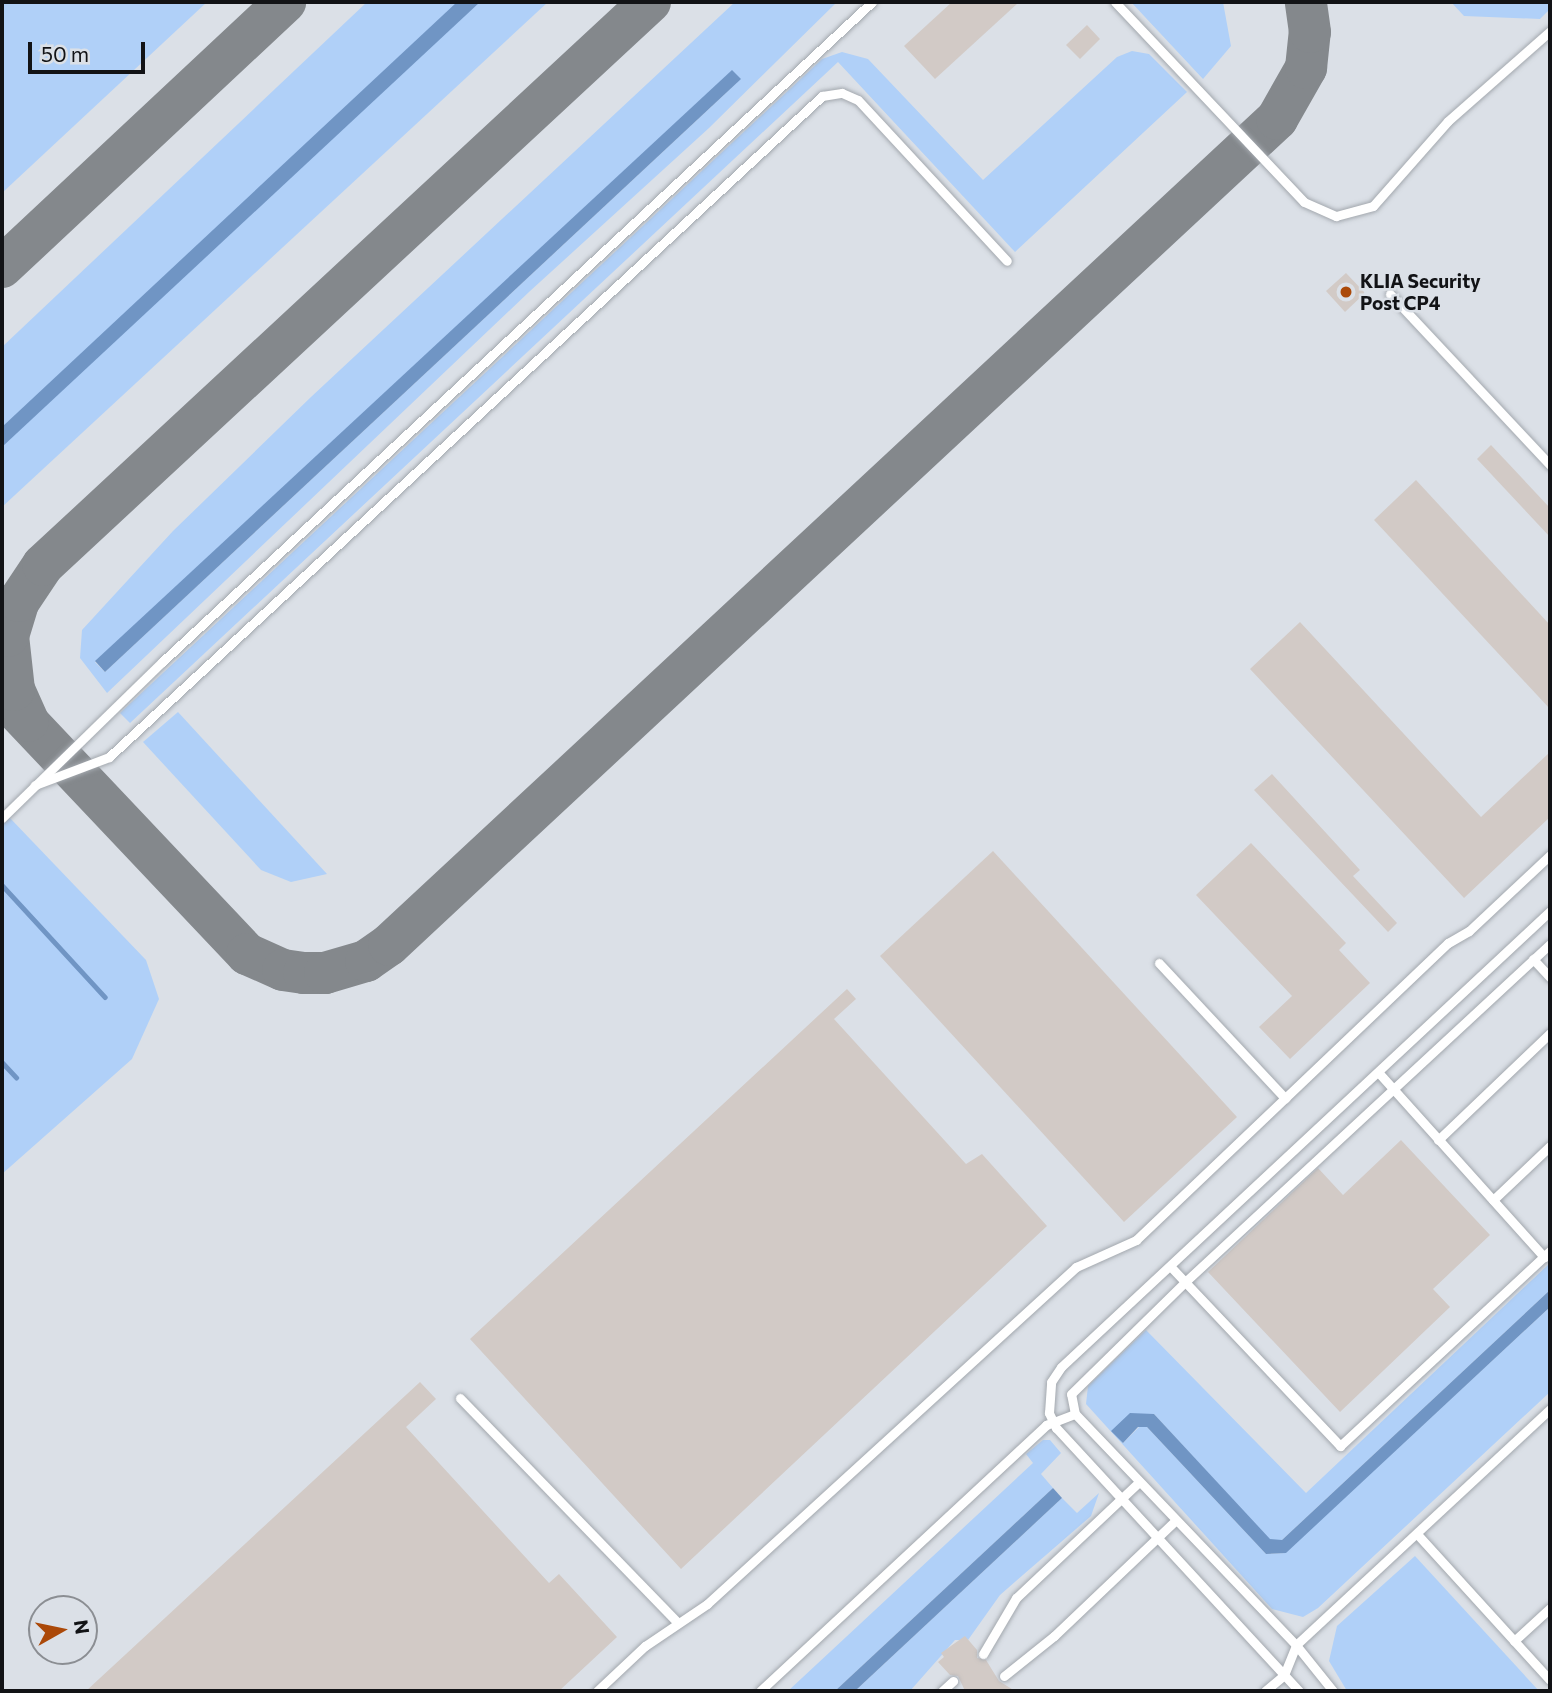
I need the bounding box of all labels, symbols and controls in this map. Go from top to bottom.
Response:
scale bar [32,28,149,72]
text: 50 m [41,41,89,66]
place label: KLIA Security Post CP4 [1360,270,1481,314]
marker: KLIA Security Post CP4 [1338,284,1354,300]
north arrow [28,1595,98,1665]
text: N [70,1618,95,1636]

